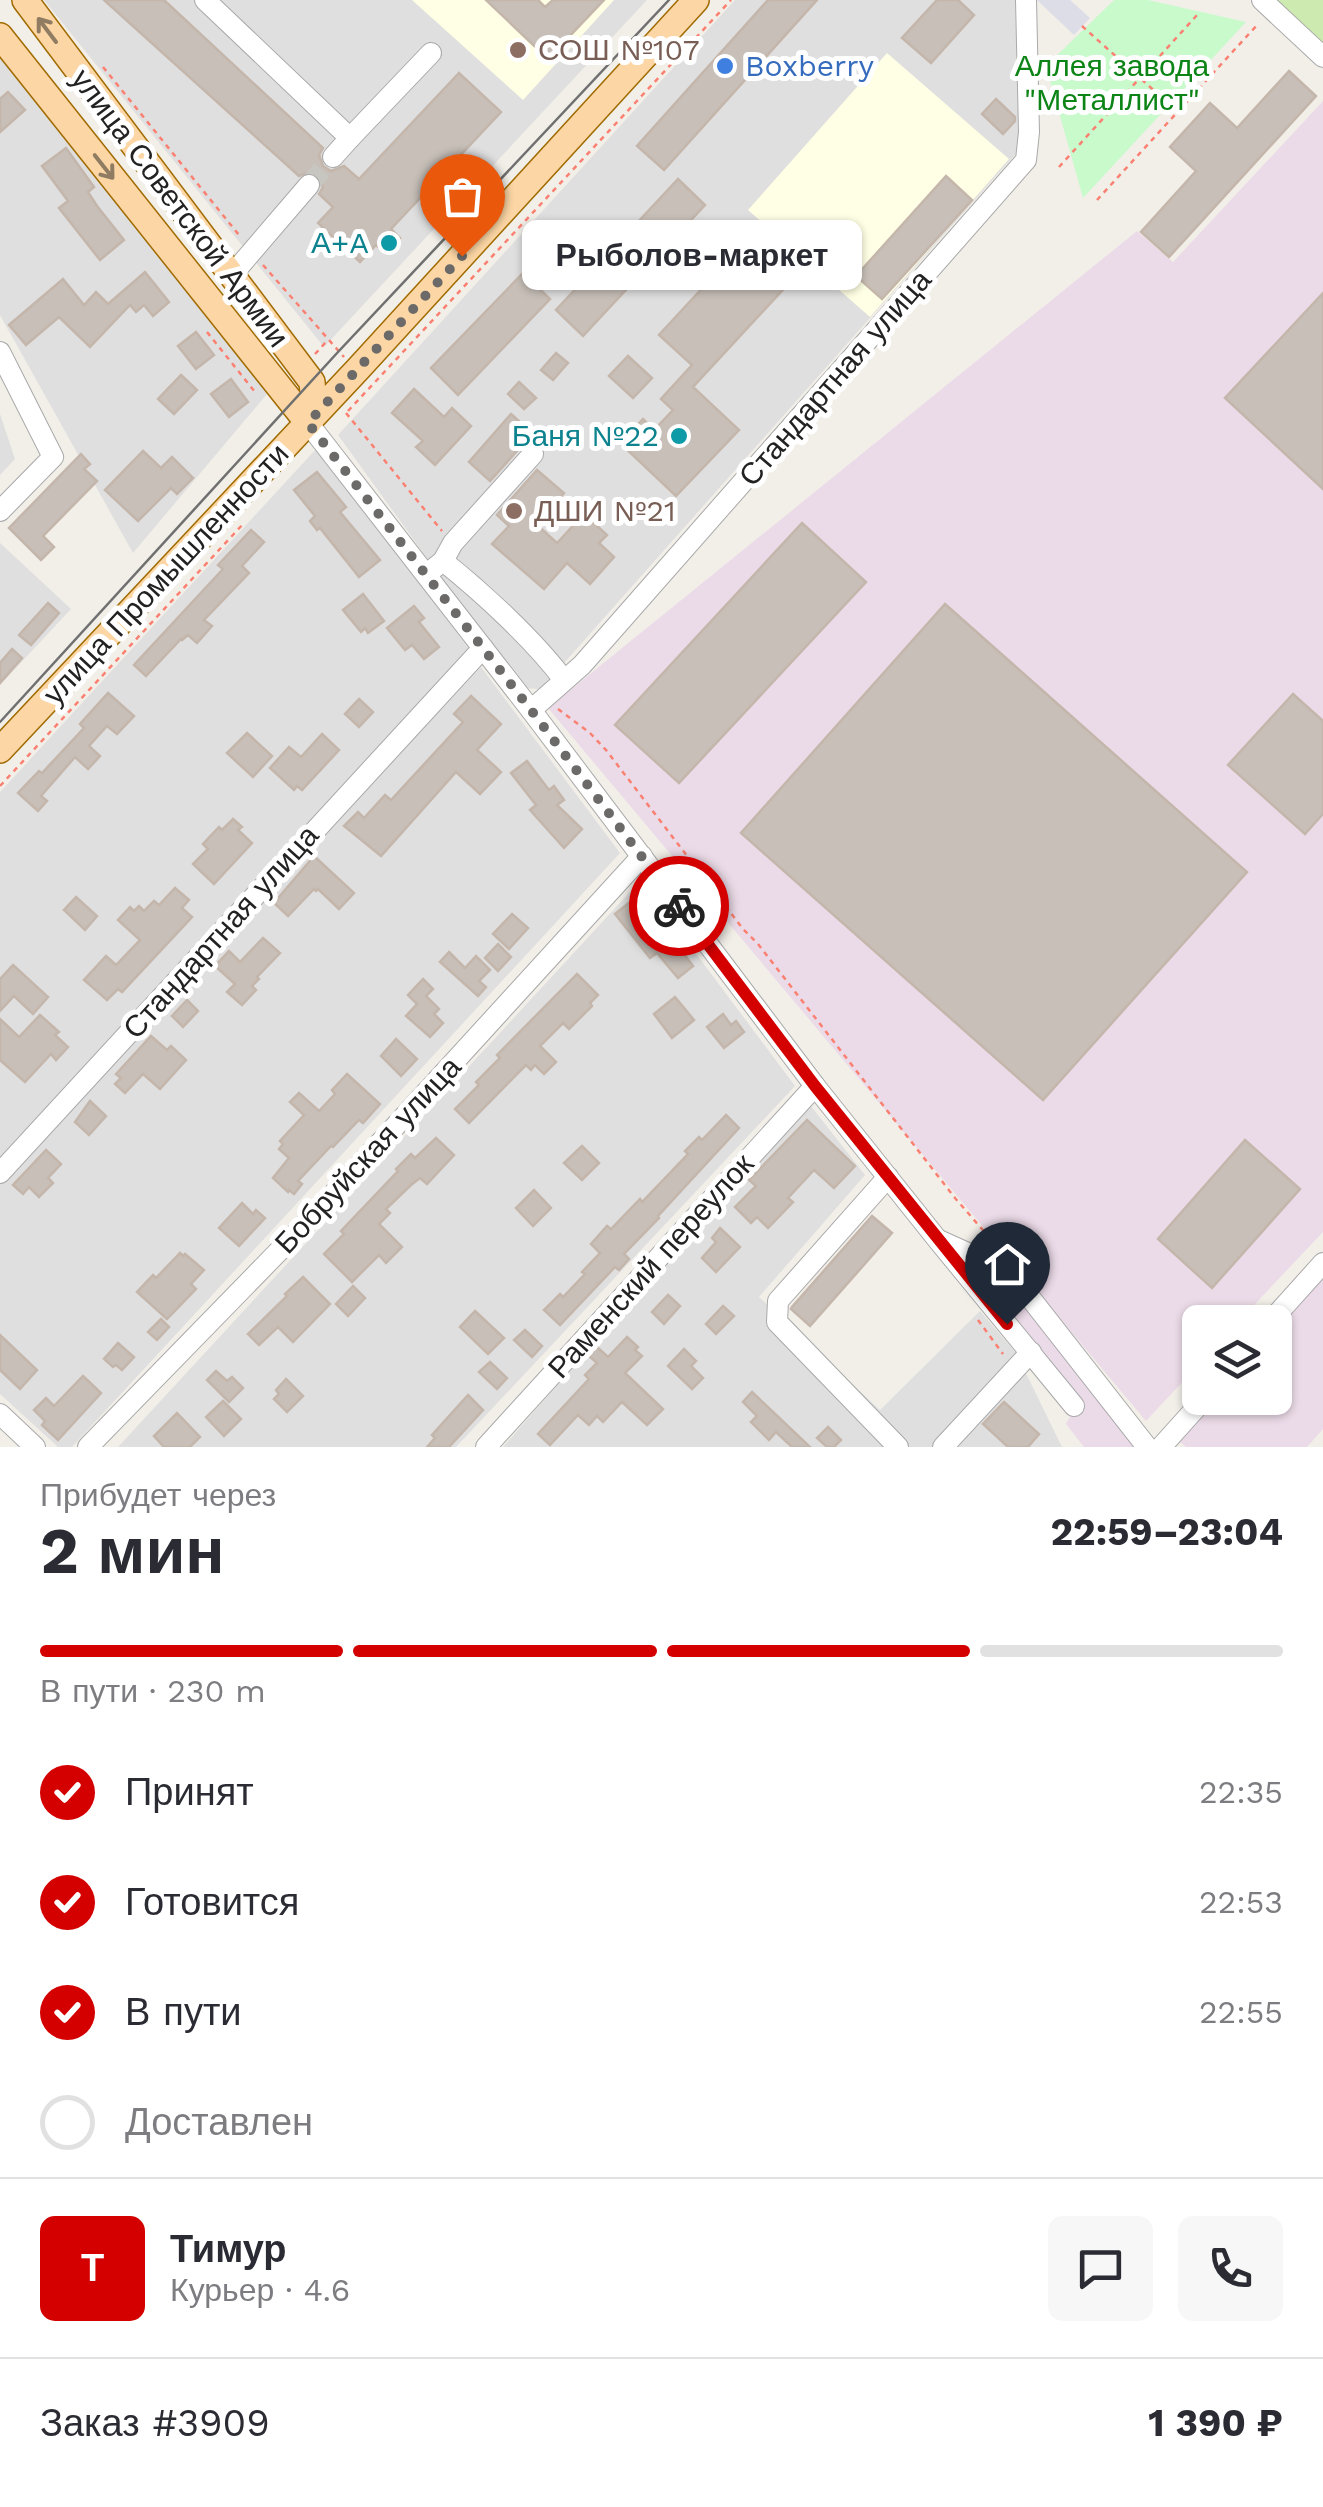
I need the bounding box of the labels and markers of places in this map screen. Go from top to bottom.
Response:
place label: СОШ №107 [538,32,699,67]
marker: СОШ №107 [507,39,529,61]
place label: Boxberry [745,48,875,83]
marker: Boxberry [714,55,736,77]
pin [420,154,505,257]
callout: Рыболов-маркет [522,221,862,291]
place label: А+A [311,225,369,260]
marker: А+A [378,232,400,254]
place label: Баня №22 [512,418,659,453]
marker: Баня №22 [668,425,690,447]
place label: ДШИ №21 [534,493,676,528]
marker: ДШИ №21 [503,500,525,522]
pin [965,1222,1050,1325]

